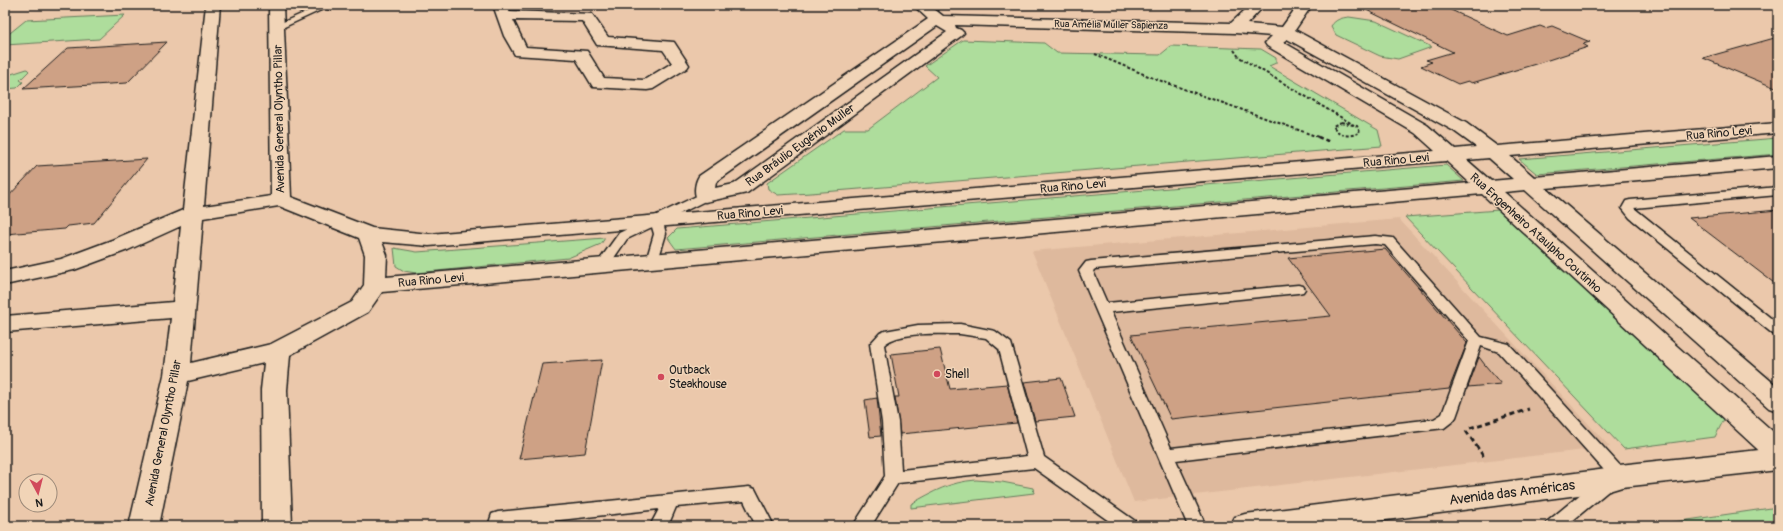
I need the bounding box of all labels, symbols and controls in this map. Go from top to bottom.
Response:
street label: Rua Amélia Muller Sapienza [1054,18,1168,32]
street label: Avenida General Olyntho Pillar [271,44,288,194]
street label: Rua Bráulio Eugênio Muller [743,100,858,190]
street label: Rua Rino Levi [1685,123,1753,144]
street label: Rua Rino Levi [1362,150,1430,171]
street label: Rua Engenheiro Ataulpho Coutinho [1467,170,1605,297]
street label: Rua Rino Levi [1039,176,1107,197]
street label: Rua Rino Levi [716,203,784,224]
street label: Rua Rino Levi [397,270,465,291]
street label: Avenida General Olyntho Pillar [142,358,185,508]
place label: Outback Steakhouse [669,363,727,392]
place label: Shell [945,367,969,382]
marker: Shell [932,369,942,379]
marker: Outback Steakhouse [656,372,666,382]
north arrow [18,473,58,513]
street label: Avenida das Américas [1448,476,1577,509]
text: N [34,496,44,509]

